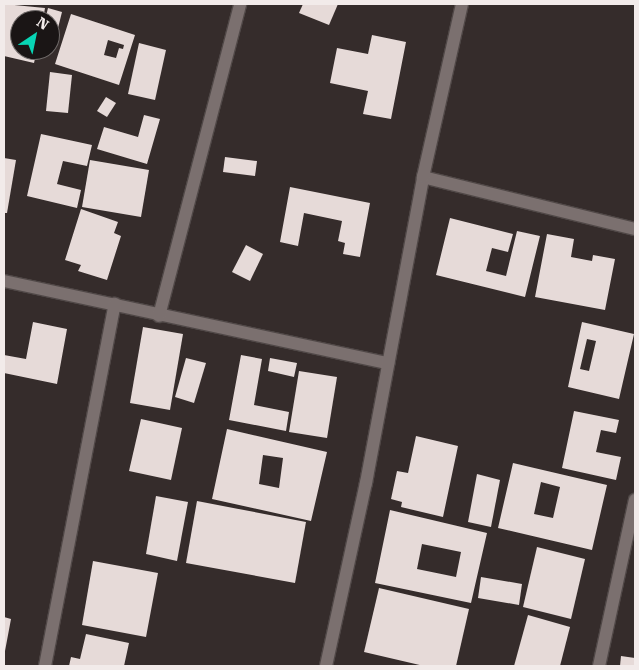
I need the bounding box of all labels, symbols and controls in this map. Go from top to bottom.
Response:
north arrow [10,10,60,60]
text: N [34,14,52,33]

